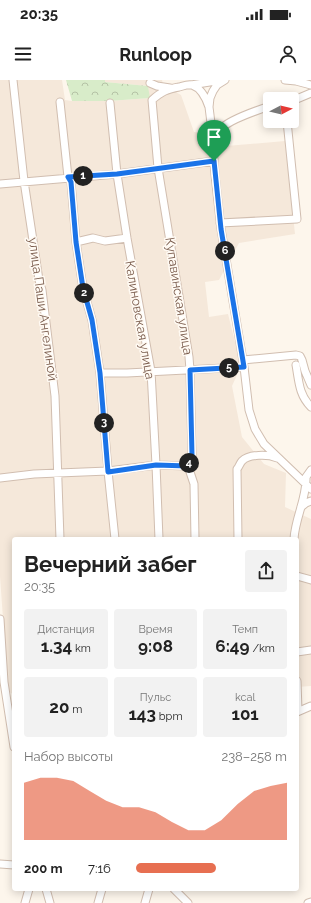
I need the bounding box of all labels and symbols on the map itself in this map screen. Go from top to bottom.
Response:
north arrow [263,92,299,128]
pin [197,120,231,161]
pin: 1 [73,166,93,186]
street label: улица Паши Ангелиной [25,236,61,382]
street label: Купавинская улица [162,236,196,356]
pin: 6 [215,241,235,261]
street label: Калиновская улица [122,260,158,380]
pin: 2 [74,283,94,303]
pin: 5 [219,358,239,378]
pin: 3 [94,413,114,433]
pin: 4 [179,453,199,473]

